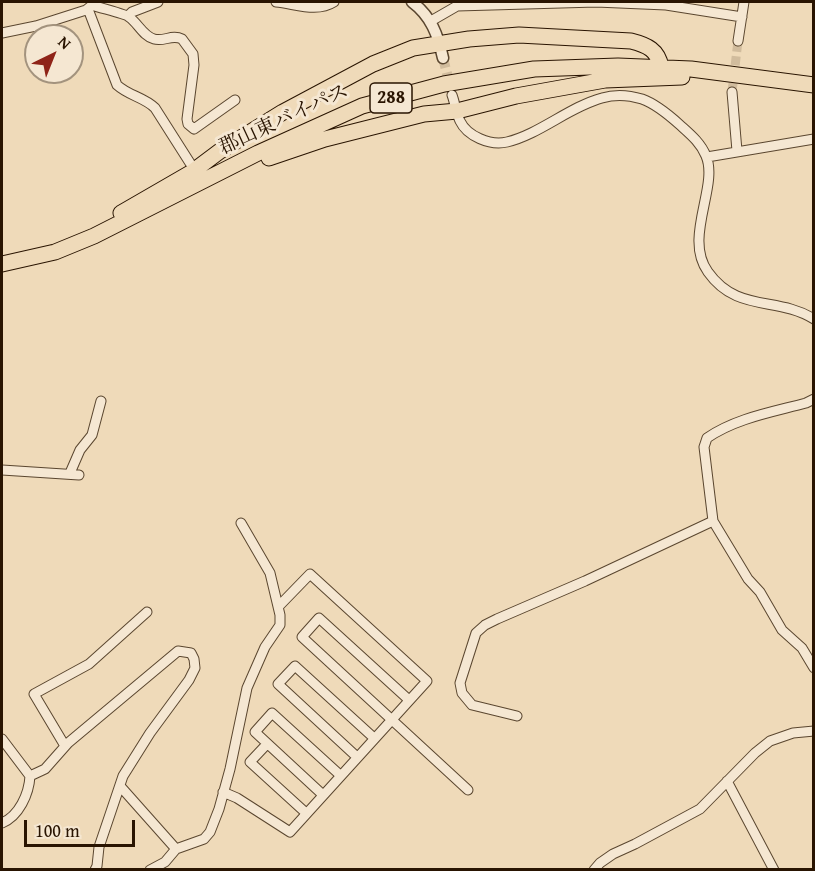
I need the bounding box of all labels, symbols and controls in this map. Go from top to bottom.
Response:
north arrow [24,24,84,84]
text: N [53,30,77,55]
street label: 郡山東バイパス [215,80,353,160]
road number: 288 [370,83,412,113]
scale bar [27,808,138,846]
text: 100 m [35,817,80,844]

